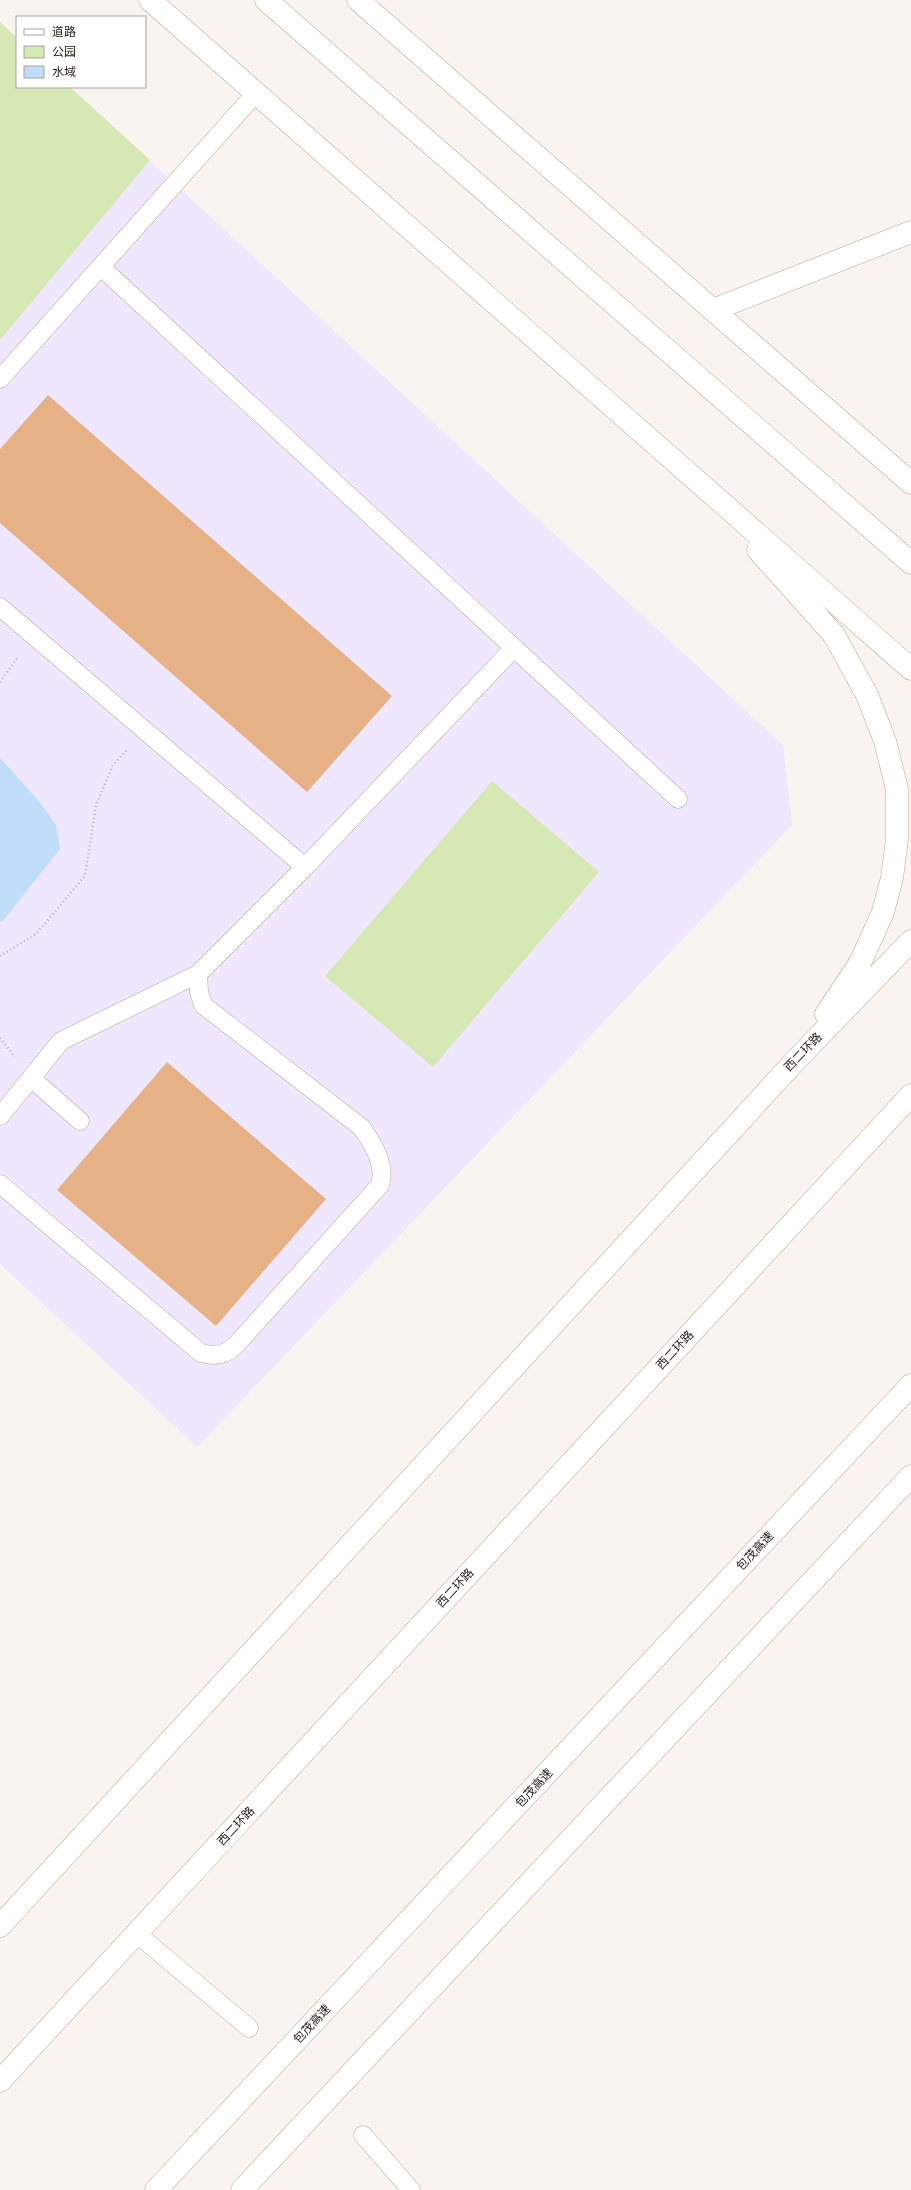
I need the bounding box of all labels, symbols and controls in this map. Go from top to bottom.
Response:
legend [16,16,146,88]
text: 道路 [52,25,76,38]
text: 公园 [52,46,76,58]
text: 水域 [52,66,76,78]
street label: 西二环路 [781,1030,824,1073]
street label: 西二环路 [654,1328,696,1372]
street label: 包茂高速 [734,1529,776,1573]
street label: 西二环路 [434,1566,476,1610]
street label: 包茂高速 [513,1766,555,1810]
street label: 西二环路 [215,1804,257,1848]
street label: 包茂高速 [291,2002,333,2046]

